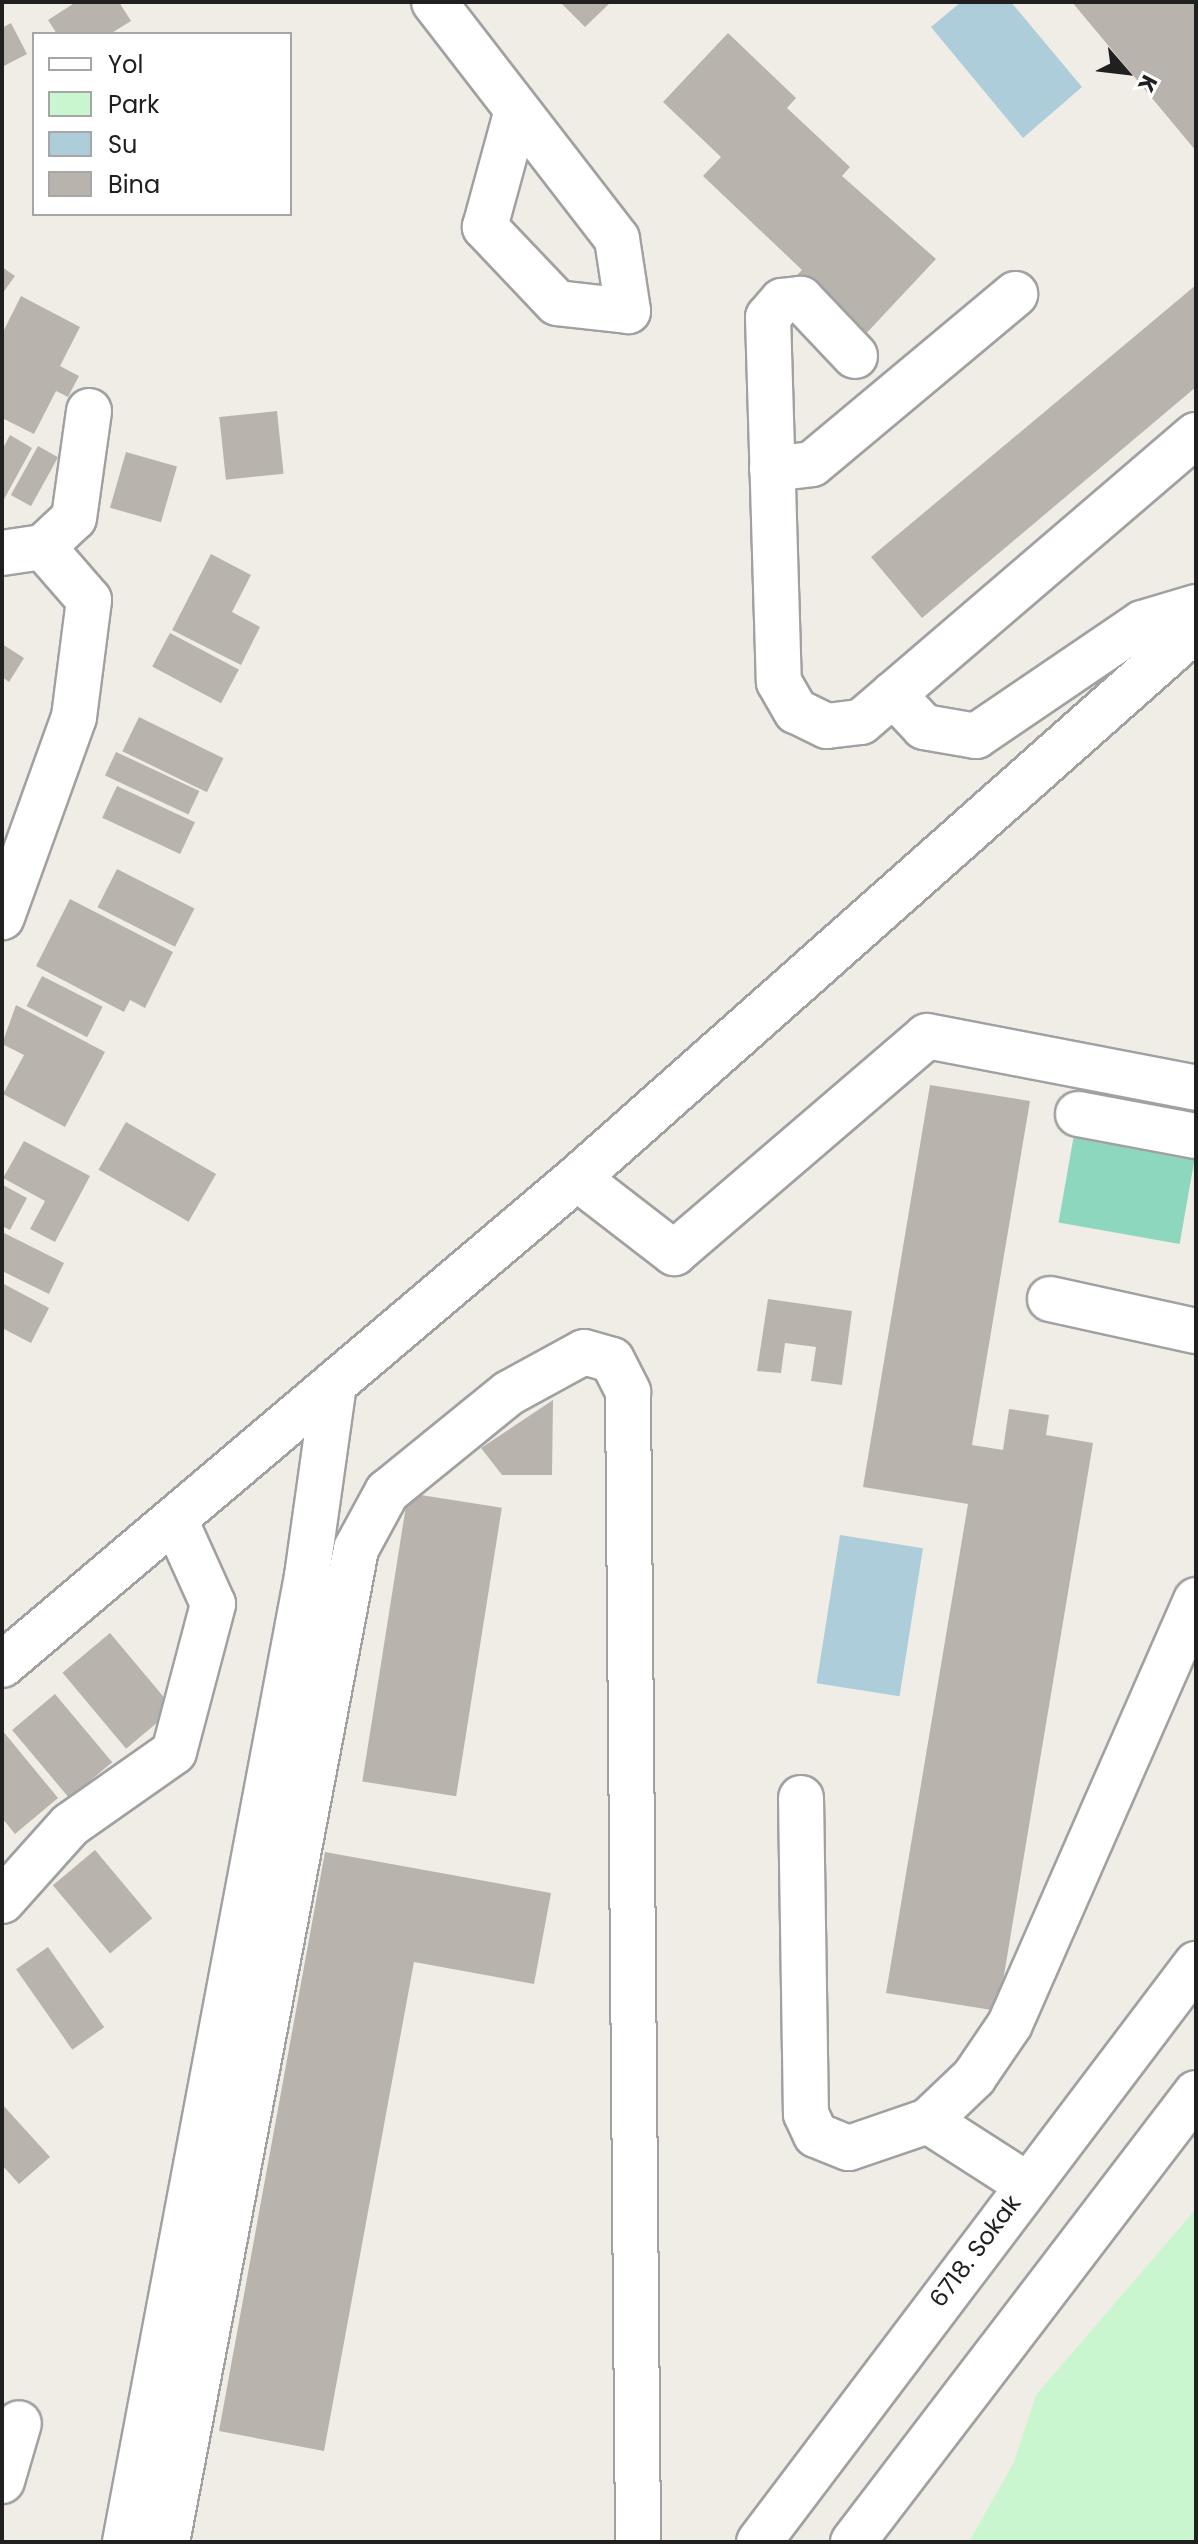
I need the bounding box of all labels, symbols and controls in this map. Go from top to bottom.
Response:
legend [32,32,292,216]
north arrow [1086,32,1166,112]
text: Yol [108,48,143,81]
text: K [1130,69,1165,98]
text: Park [108,88,159,121]
text: Su [108,128,137,161]
text: Bina [108,168,160,201]
street label: 6718. Sokak [923,2189,1027,2313]

